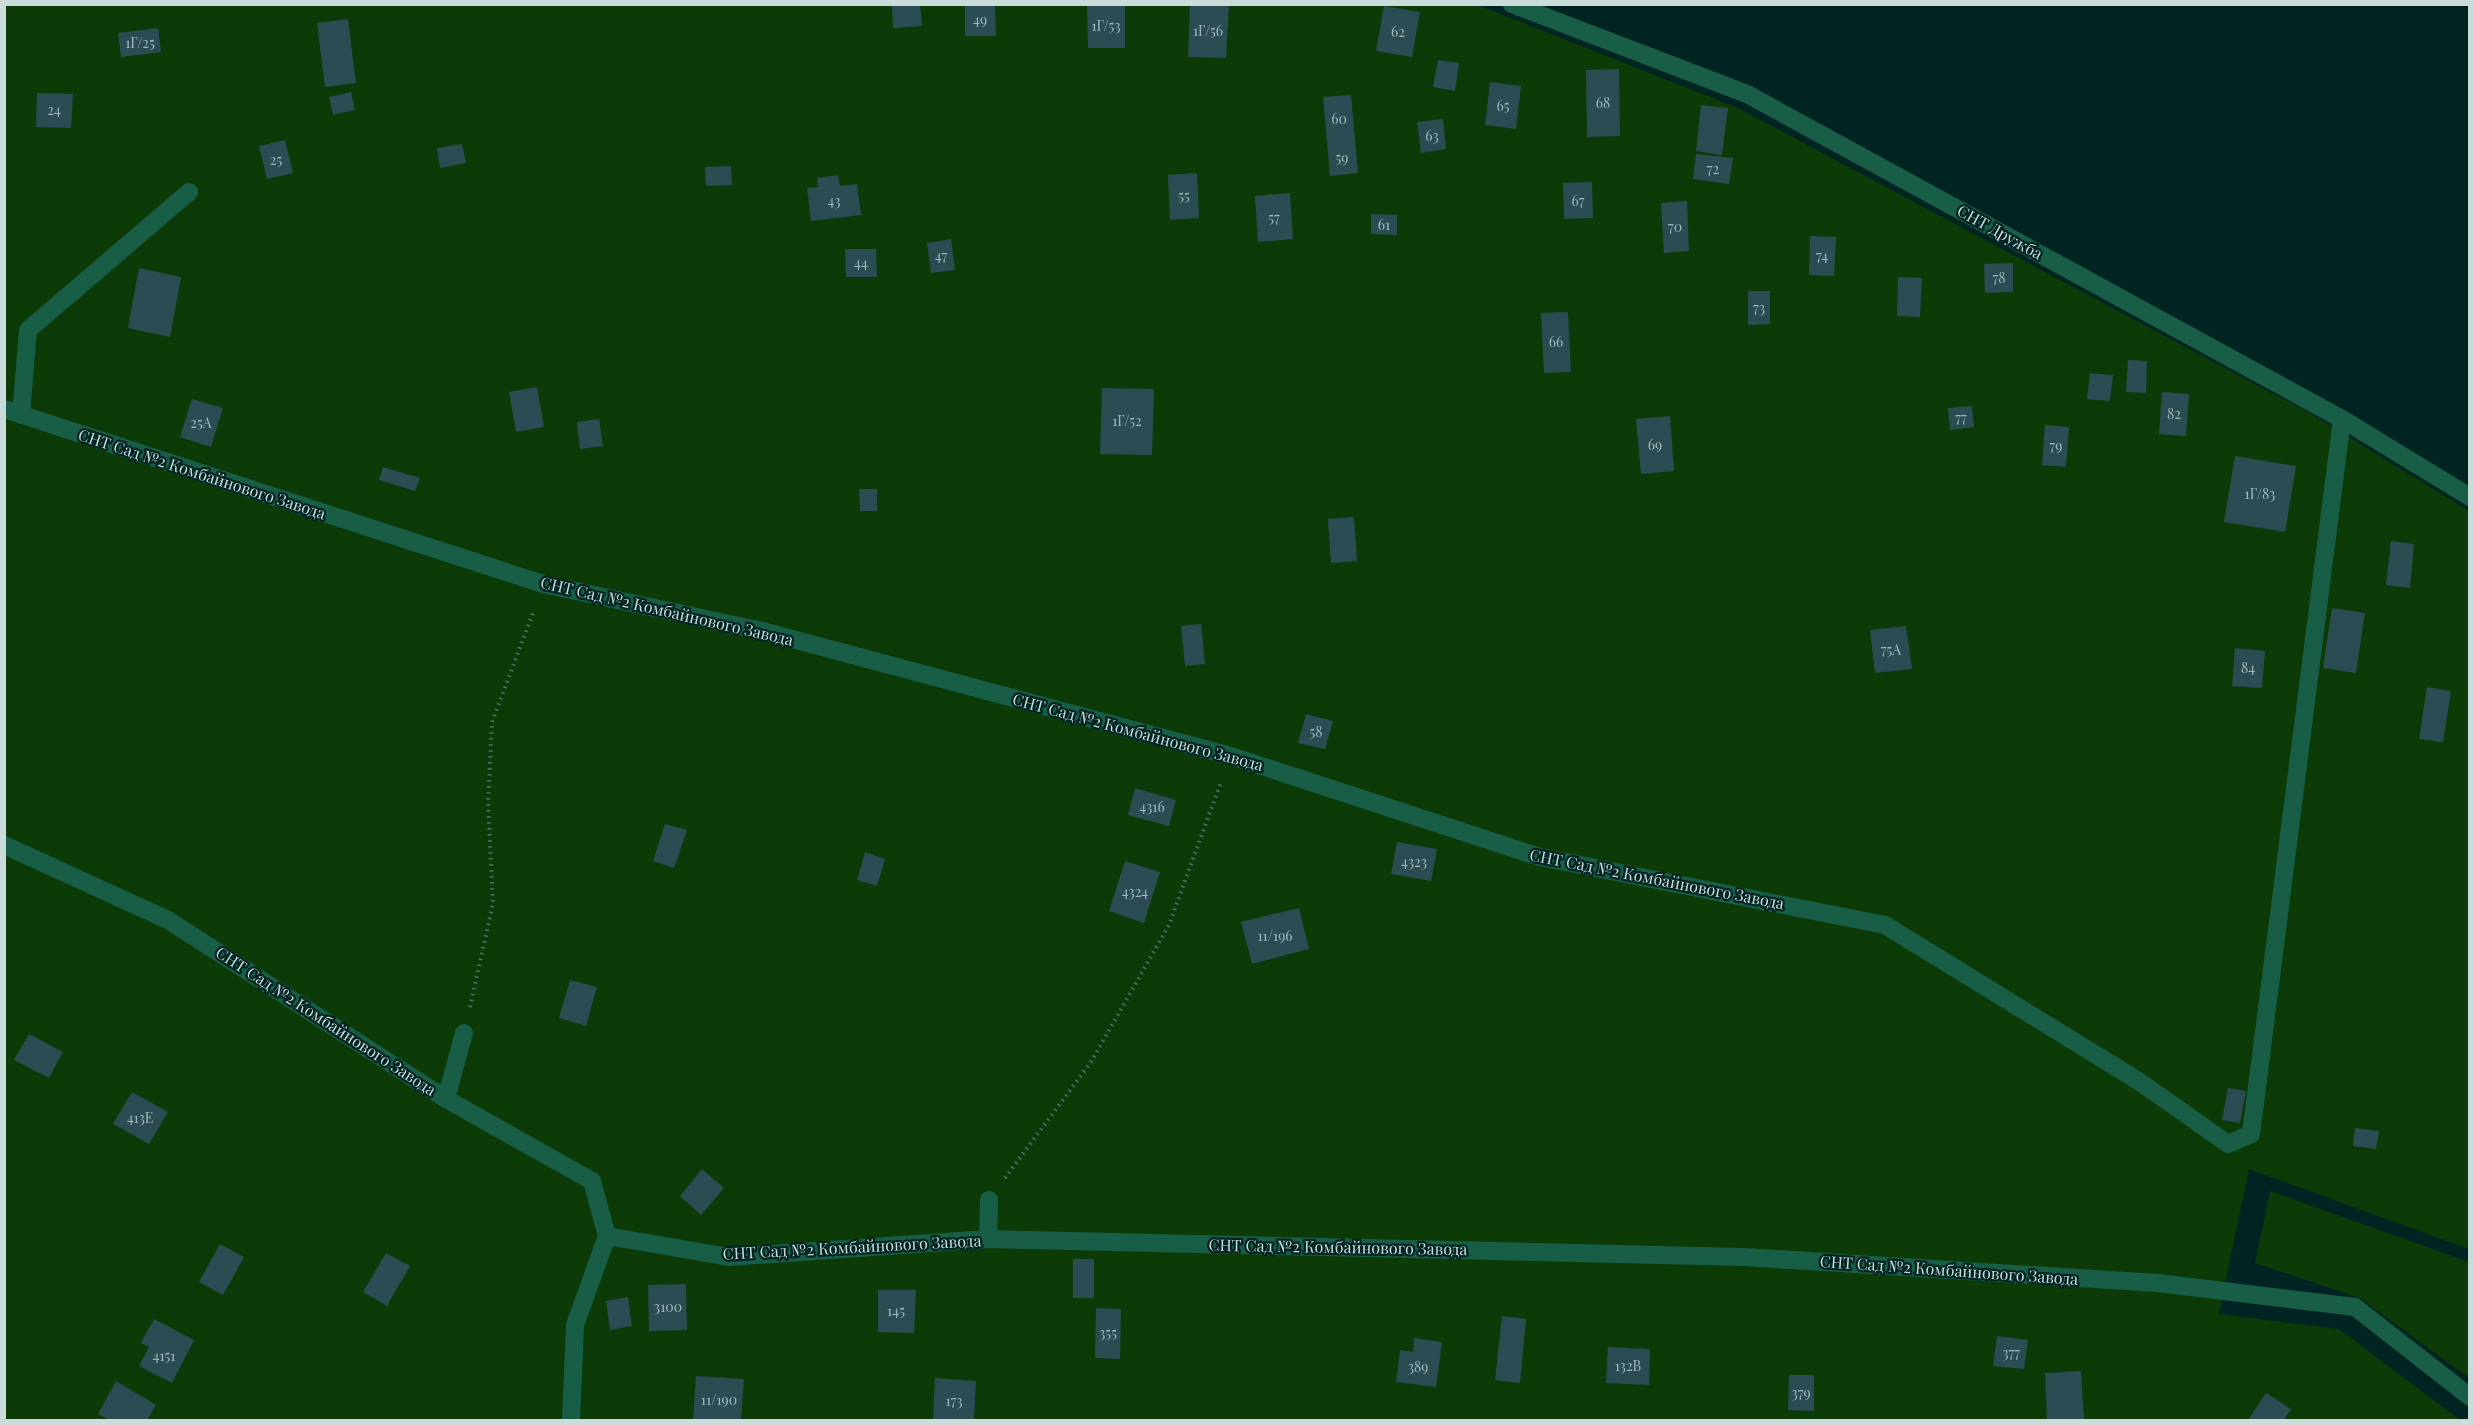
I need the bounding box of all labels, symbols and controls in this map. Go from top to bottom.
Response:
house number: 49 [973,10,987,29]
house number: 1Г/53 [1091,16,1121,35]
house number: 1Г/56 [1193,21,1223,40]
house number: 62 [1391,22,1405,41]
house number: 1Г/25 [125,33,155,52]
house number: 68 [1596,93,1610,112]
house number: 65 [1496,96,1510,115]
house number: 24 [47,100,61,119]
house number: 60 [1331,109,1347,128]
house number: 63 [1425,126,1439,145]
house number: 59 [1336,148,1348,167]
house number: 25 [270,150,282,169]
house number: 72 [1707,159,1719,178]
house number: 55 [1178,186,1190,205]
house number: 43 [828,191,840,210]
house number: 67 [1572,191,1585,210]
street label: СНТ Дружба [1954,199,2047,264]
house number: 57 [1268,208,1280,227]
house number: 61 [1378,215,1390,234]
house number: 70 [1668,217,1682,236]
house number: 47 [935,246,948,265]
house number: 74 [1816,246,1828,265]
house number: 44 [854,253,868,272]
house number: 78 [1993,268,2005,287]
house number: 73 [1753,298,1765,317]
house number: 66 [1549,332,1563,351]
house number: 82 [2167,404,2181,423]
house number: 77 [1955,408,1967,427]
house number: 1Г/52 [1112,411,1142,430]
house number: 25А [190,413,212,432]
street label: СНТ Сад №2 Комбайнового Завода [76,424,329,524]
house number: 69 [1648,435,1662,454]
house number: 79 [2050,436,2062,455]
house number: 1Г/83 [2245,484,2275,503]
street label: СНТ Сад №2 Комбайнового Завода [539,571,796,650]
house number: 75А [1881,640,1901,659]
house number: 84 [2241,658,2255,677]
street label: СНТ Сад №2 Комбайнового Завода [1010,688,1266,775]
house number: 58 [1309,722,1323,741]
house number: 4316 [1139,797,1165,816]
street label: СНТ Сад №2 Комбайнового Завода [1528,843,1786,914]
house number: 4323 [1401,852,1427,871]
house number: 4324 [1122,882,1148,901]
house number: 11/196 [1257,926,1293,945]
street label: СНТ Сад №2 Комбайнового Завода [212,941,441,1100]
house number: 413Е [127,1108,153,1127]
street label: СНТ Сад №2 Комбайнового Завода [722,1229,982,1264]
street label: СНТ Сад №2 Комбайнового Завода [1208,1234,1468,1259]
street label: СНТ Сад №2 Комбайнового Завода [1819,1250,2079,1289]
house number: 3100 [654,1297,682,1316]
house number: 145 [887,1301,905,1320]
house number: 355 [1099,1323,1117,1342]
house number: 377 [2002,1343,2020,1362]
house number: 4151 [153,1346,175,1365]
house number: 132В [1615,1356,1642,1375]
house number: 389 [1408,1357,1428,1376]
house number: 379 [1791,1383,1811,1402]
house number: 11/190 [701,1390,737,1409]
house number: 173 [945,1391,963,1410]

